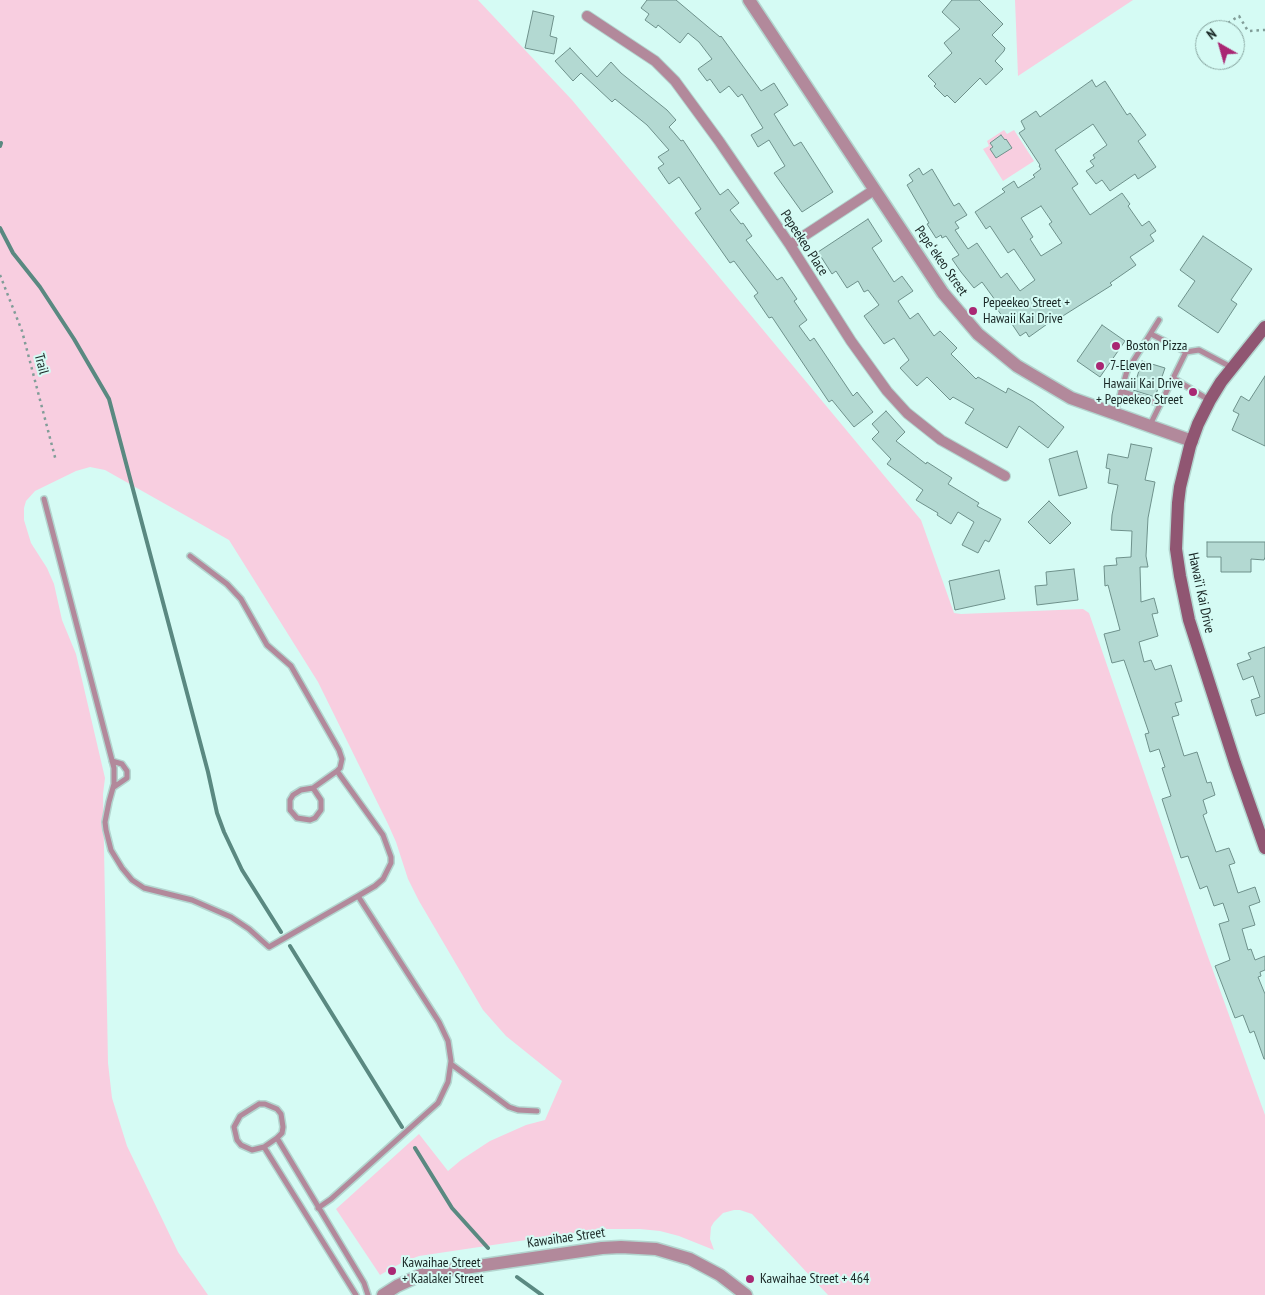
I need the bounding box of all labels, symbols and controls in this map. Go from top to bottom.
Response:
north arrow [1195,20,1245,70]
text: N [1203,25,1220,43]
street label: Pepeekeo Place [777,207,831,279]
street label: Pepeʻekeo Street [911,223,971,299]
place label: Pepeekeo Street + Hawaii Kai Drive [983,295,1070,328]
marker: Pepeekeo Street + Hawaii Kai Drive [967,305,979,317]
place label: Boston Pizza [1126,338,1187,354]
marker: Boston Pizza [1110,340,1122,352]
street label: Trail [30,352,52,376]
place label: 7-Eleven [1110,358,1152,374]
marker: 7-Eleven [1094,360,1106,372]
place label: Hawaii Kai Drive + Pepeekeo Street [1096,376,1183,408]
marker: Hawaii Kai Drive + Pepeekeo Street [1187,386,1199,398]
street label: Hawai’i Kai Drive [1184,551,1218,635]
street label: Kawaihae Street [526,1224,606,1252]
place label: Kawaihae Street + Kaalakei Street [402,1255,484,1288]
marker: Kawaihae Street + Kaalakei Street [386,1265,398,1277]
place label: Kawaihae Street + 464 [760,1271,869,1287]
marker: Kawaihae Street + 464 [744,1273,756,1285]

